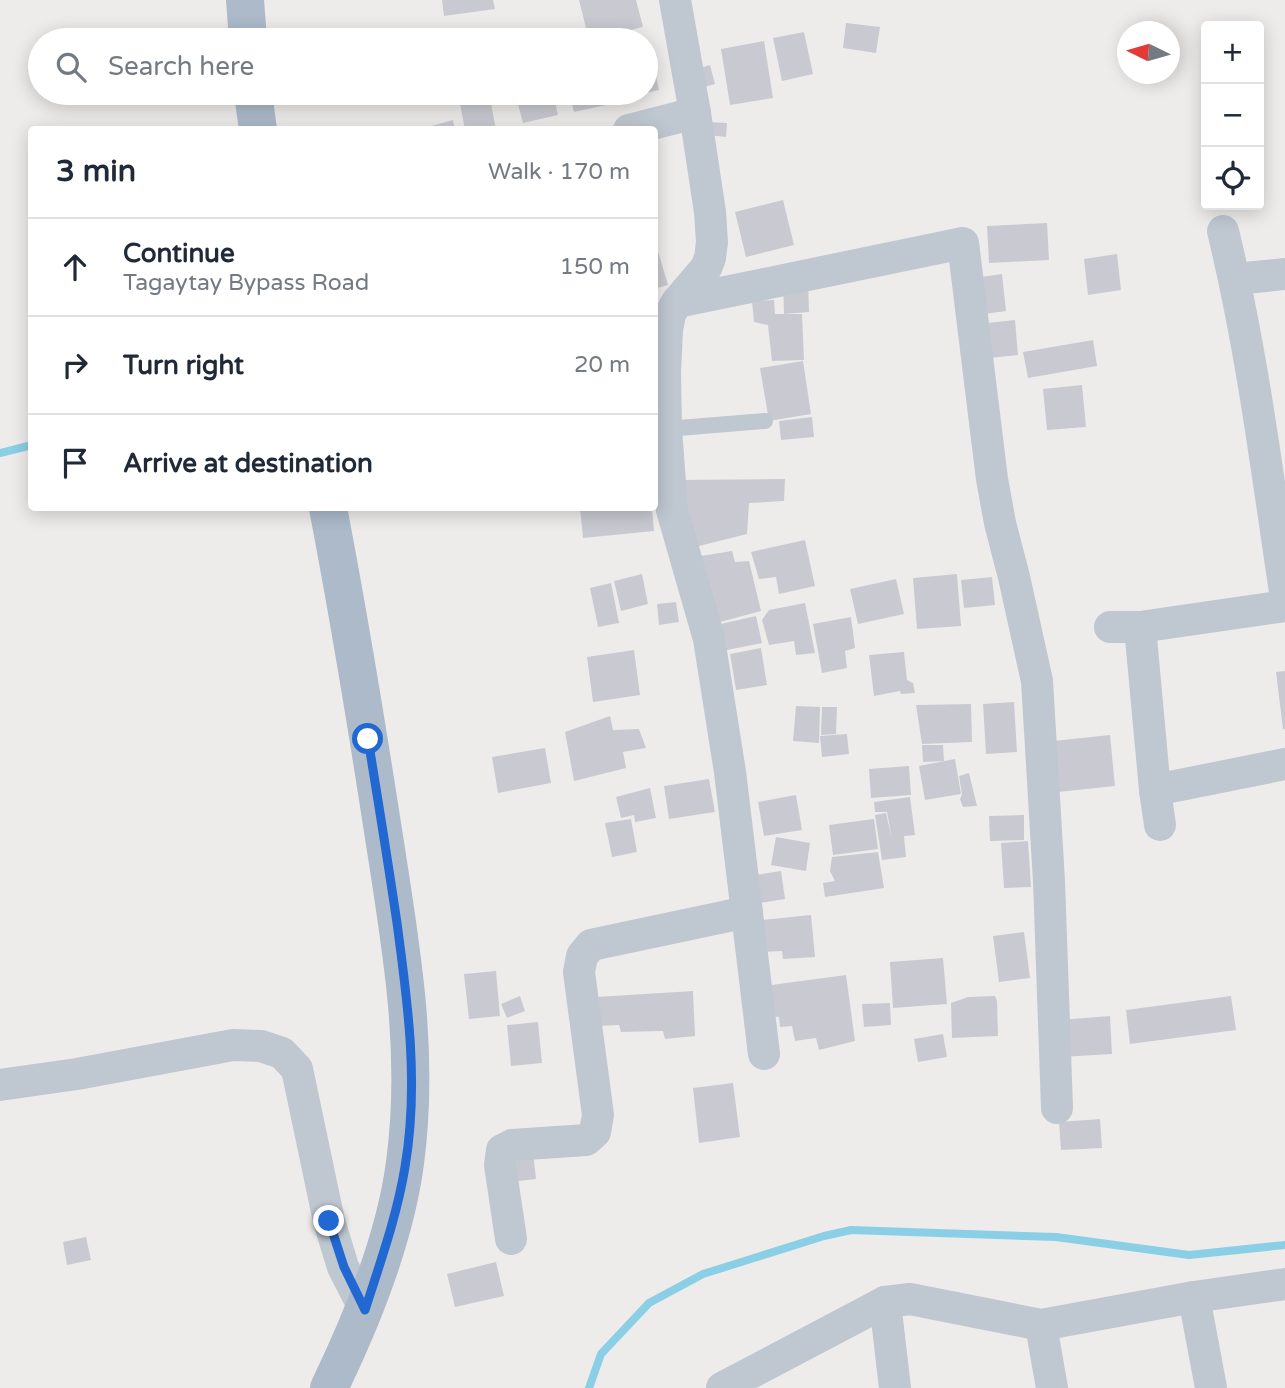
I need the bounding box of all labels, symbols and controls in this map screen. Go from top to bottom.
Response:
north arrow [1117,21,1180,84]
map controls [1201,21,1264,210]
button: + [1201,21,1264,84]
search box [28,28,658,105]
icon: search [52,48,90,86]
text: Search here [108,51,254,82]
button: − [1201,84,1264,147]
button: locate [1201,147,1264,210]
text: 3 min [56,153,136,190]
text: Walk · 170 m [488,158,630,186]
text: Continue [123,238,235,269]
icon: ahead [56,248,94,286]
text: 150 m [560,253,630,281]
text: Tagaytay Bypass Road [123,269,369,297]
icon: right [56,346,94,384]
text: Turn right [123,350,244,381]
text: 20 m [574,351,630,379]
icon: arrive [56,444,94,482]
text: Arrive at destination [123,448,373,479]
route start [352,723,383,754]
route end [313,1205,344,1236]

